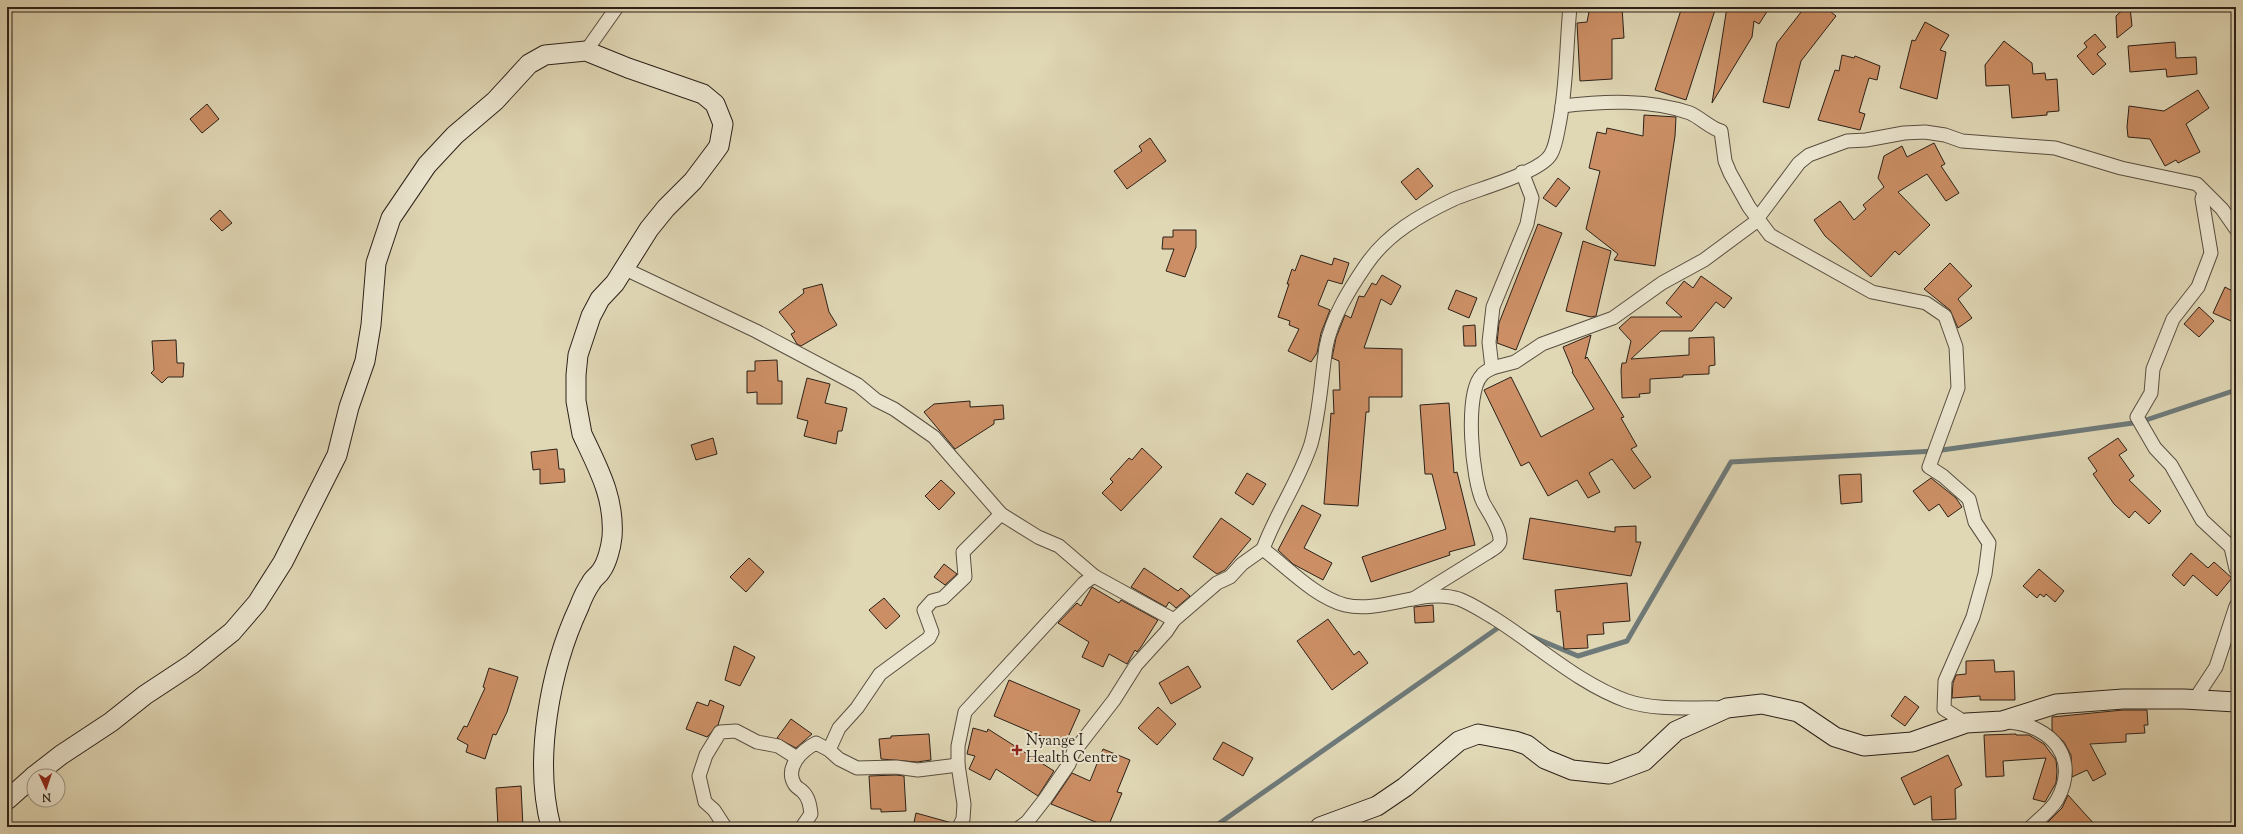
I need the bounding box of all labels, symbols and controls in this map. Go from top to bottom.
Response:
place label: Nyange I Health Centre [1026,731,1118,769]
marker: Nyange I Health Centre [1011,744,1023,756]
north arrow [26,768,66,808]
text: N [41,789,52,805]

